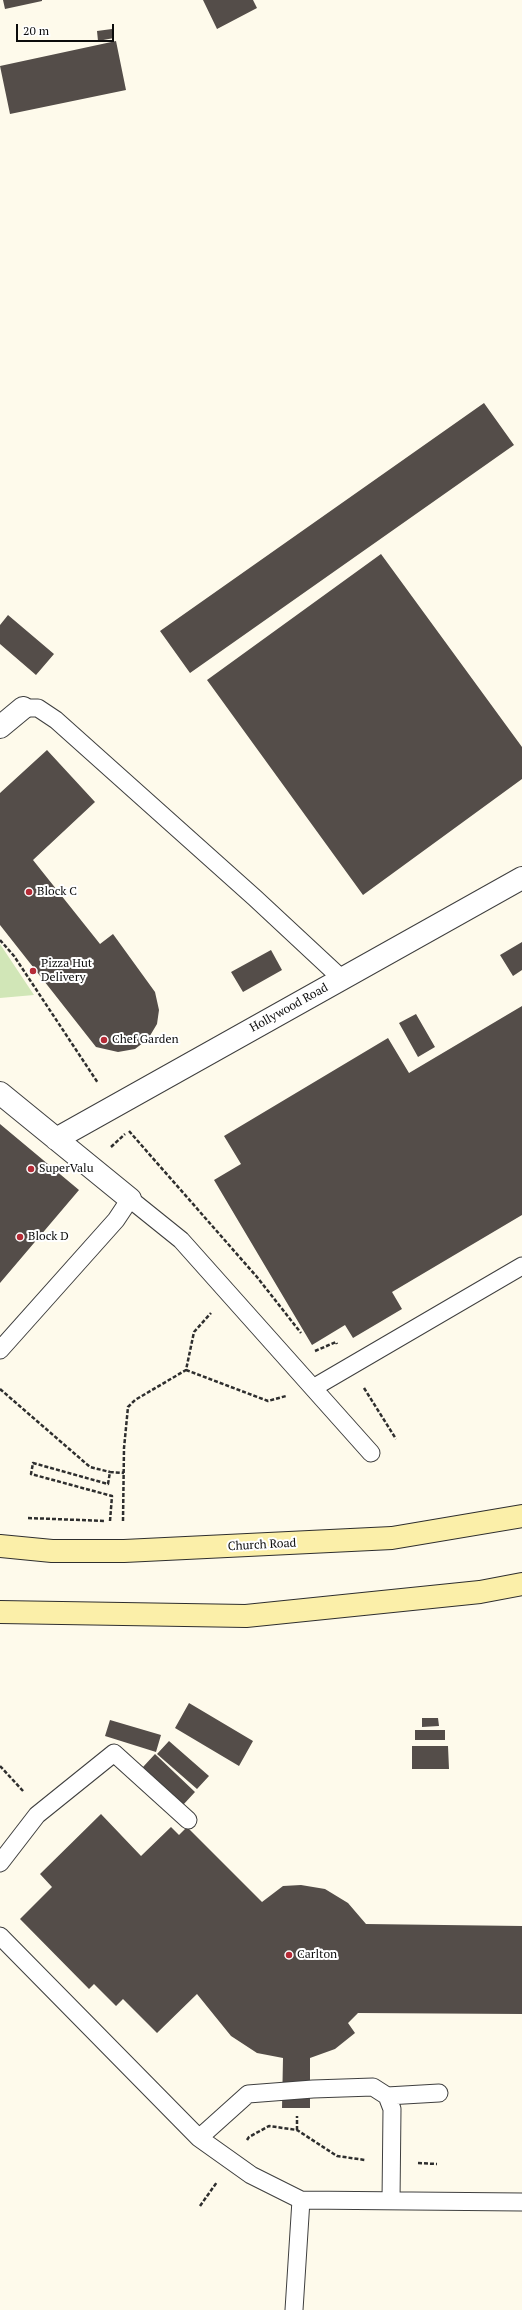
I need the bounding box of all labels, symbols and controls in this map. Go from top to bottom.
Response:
scale bar [18,16,116,42]
text: 20 m [23,23,49,38]
place label: Block C [37,885,77,899]
marker: Block C [24,887,34,897]
place label: Pizza Hut Delivery [41,957,92,985]
marker: Pizza Hut Delivery [28,966,38,976]
street label: Hollywood Road [247,981,331,1035]
place label: Chef Garden [112,1033,179,1047]
marker: Chef Garden [99,1035,109,1045]
place label: SuperValu [39,1162,94,1176]
marker: SuperValu [26,1164,36,1174]
place label: Block D [28,1230,69,1244]
marker: Block D [15,1232,25,1242]
street label: Church Road [227,1536,297,1554]
place label: Carlton [297,1948,337,1962]
marker: Carlton [284,1950,294,1960]

